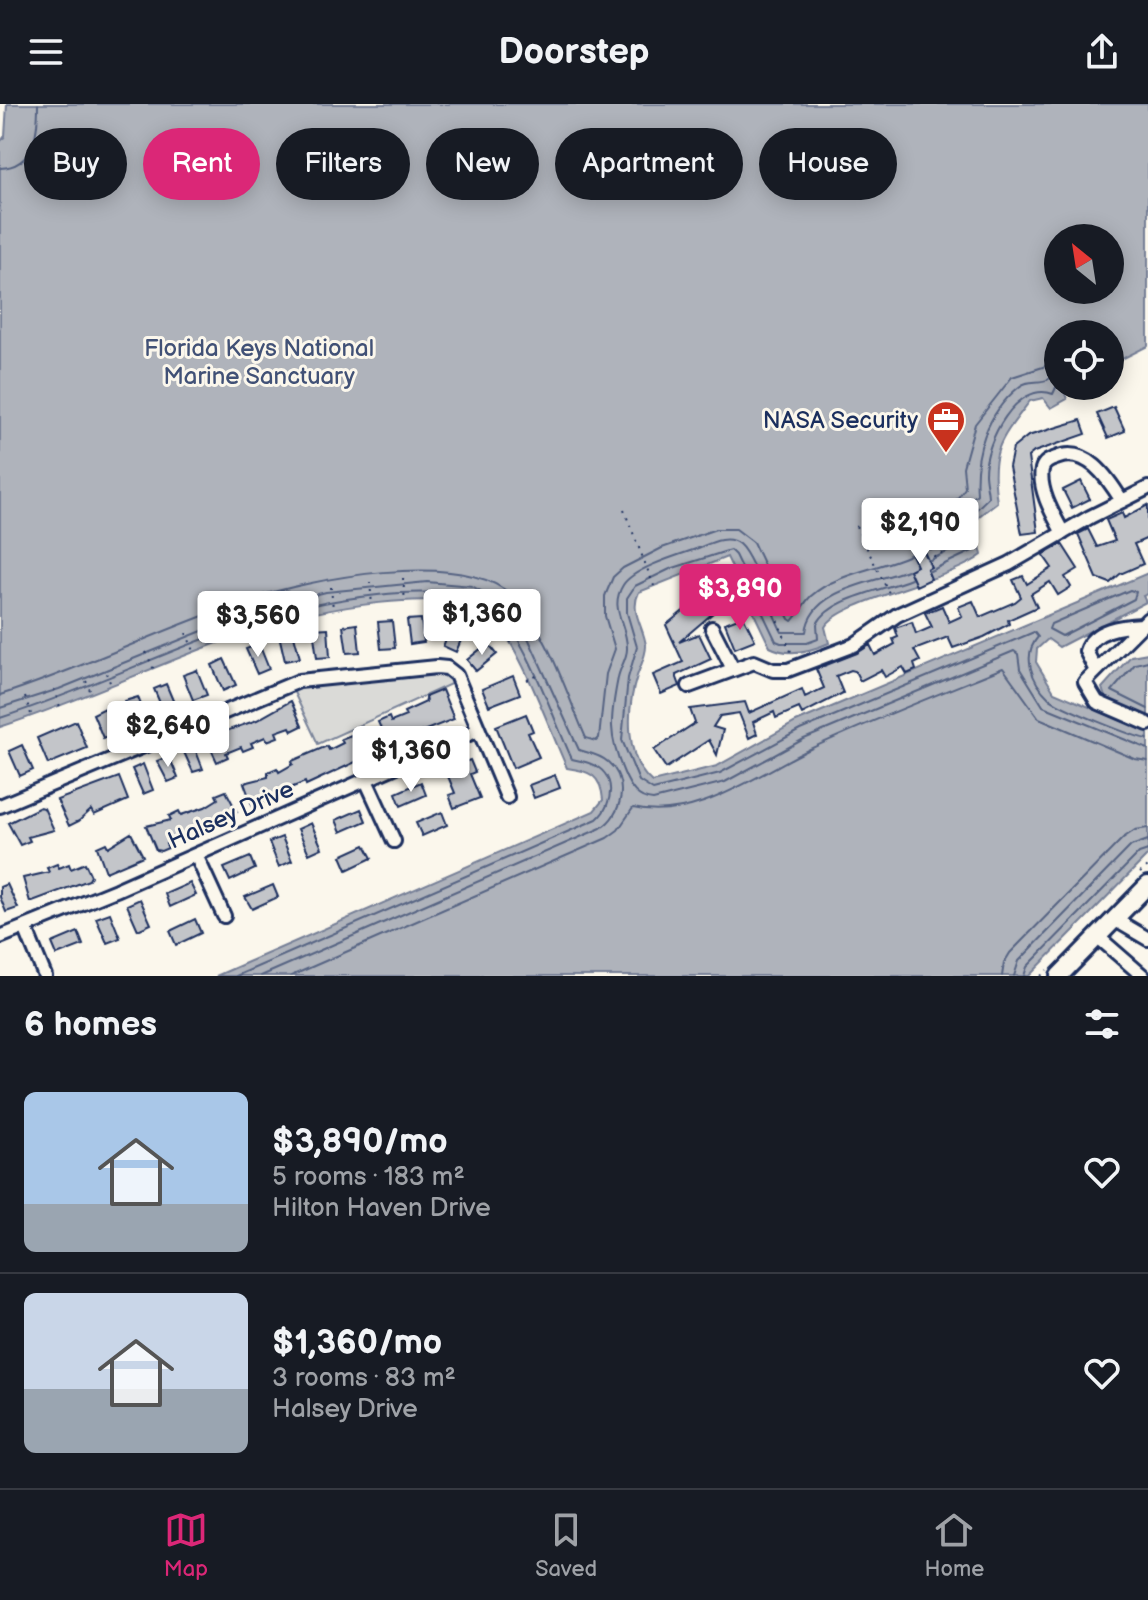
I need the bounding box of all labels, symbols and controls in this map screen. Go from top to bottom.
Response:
icon: menu [24,30,68,74]
icon: share [1080,30,1124,74]
text: Doorstep [498,31,650,74]
chip: Buy [24,128,127,200]
chip: Rent [143,128,260,200]
chip: Filters [276,128,410,200]
chip: New [426,128,539,200]
chip: Apartment [555,128,743,200]
chip: House [759,128,897,200]
north arrow [1044,224,1124,304]
map controls [1044,224,1124,400]
button: locate [1044,320,1124,400]
park label: Florida Keys National Marine Sanctuary [144,334,374,391]
office icon: NASA Security [925,399,967,454]
place label: NASA Security [763,406,918,435]
pin: $2,190 [855,498,985,566]
text: $2,190 [880,508,960,539]
pin: $3,890 [675,564,805,632]
text: $3,890 [697,574,783,605]
pin: $1,360 [417,589,547,657]
pin: $3,560 [193,591,323,659]
text: $1,360 [442,599,523,630]
text: $3,560 [215,601,301,632]
pin: $2,640 [103,701,233,769]
text: $2,640 [125,711,211,742]
pin: $1,360 [346,726,476,794]
text: $1,360 [371,736,452,767]
street label: Halsey Drive [164,774,298,856]
icon: filters [1080,1002,1124,1046]
text: 6 homes [24,1004,157,1045]
text: $3,890/mo [272,1121,448,1162]
icon: home [88,1124,184,1220]
icon: heart [1080,1150,1124,1194]
text: 5 rooms · 183 m² [272,1162,465,1193]
text: Hilton Haven Drive [272,1193,491,1224]
text: $1,360/mo [272,1322,442,1363]
icon: home [88,1325,184,1421]
icon: heart [1080,1351,1124,1395]
text: 3 rooms · 83 m² [272,1363,456,1394]
text: Halsey Drive [272,1394,418,1425]
tab: Map [164,1508,208,1583]
tab: Saved [535,1508,597,1583]
tab: Home [924,1508,984,1583]

